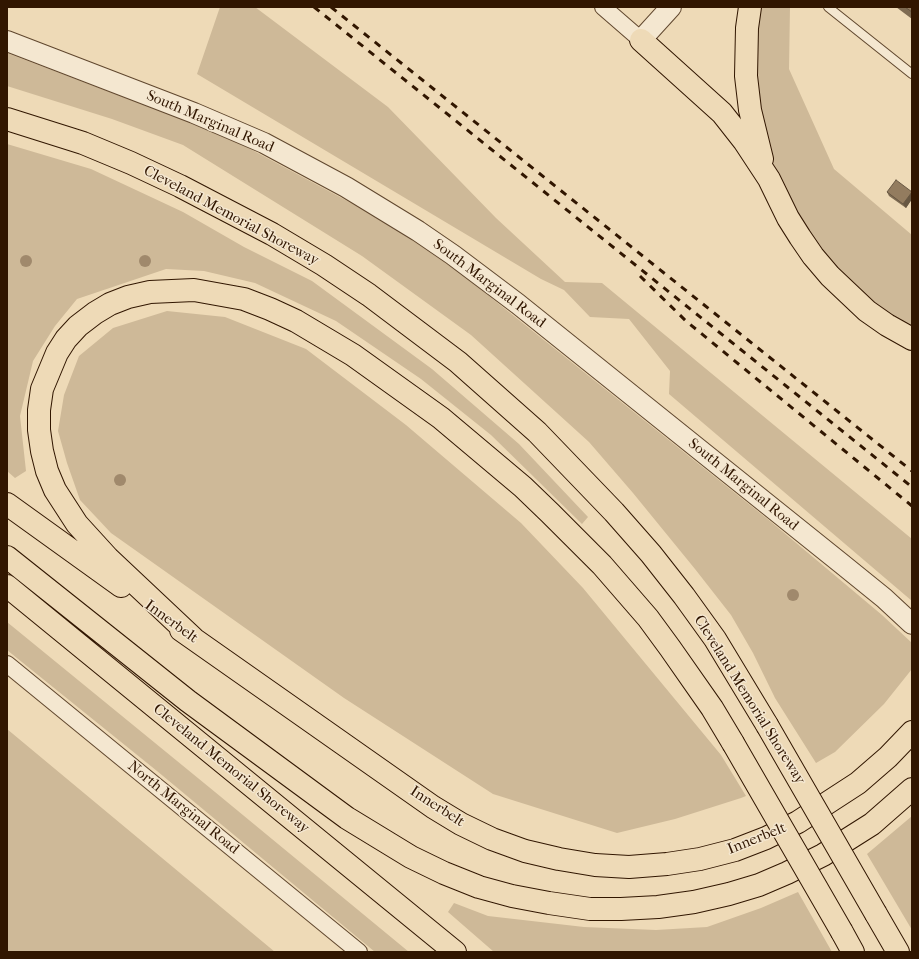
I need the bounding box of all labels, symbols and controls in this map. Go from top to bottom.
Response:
street label: South Marginal Road [144,87,276,157]
street label: Cleveland Memorial Shoreway [140,162,322,270]
street label: South Marginal Road [429,236,549,332]
street label: South Marginal Road [684,435,802,535]
street label: Innerbelt [141,597,201,647]
street label: Cleveland Memorial Shoreway [689,612,809,788]
street label: Cleveland Memorial Shoreway [149,700,313,838]
street label: North Marginal Road [124,758,242,858]
street label: Innerbelt [406,783,468,831]
street label: Innerbelt [725,819,789,859]

